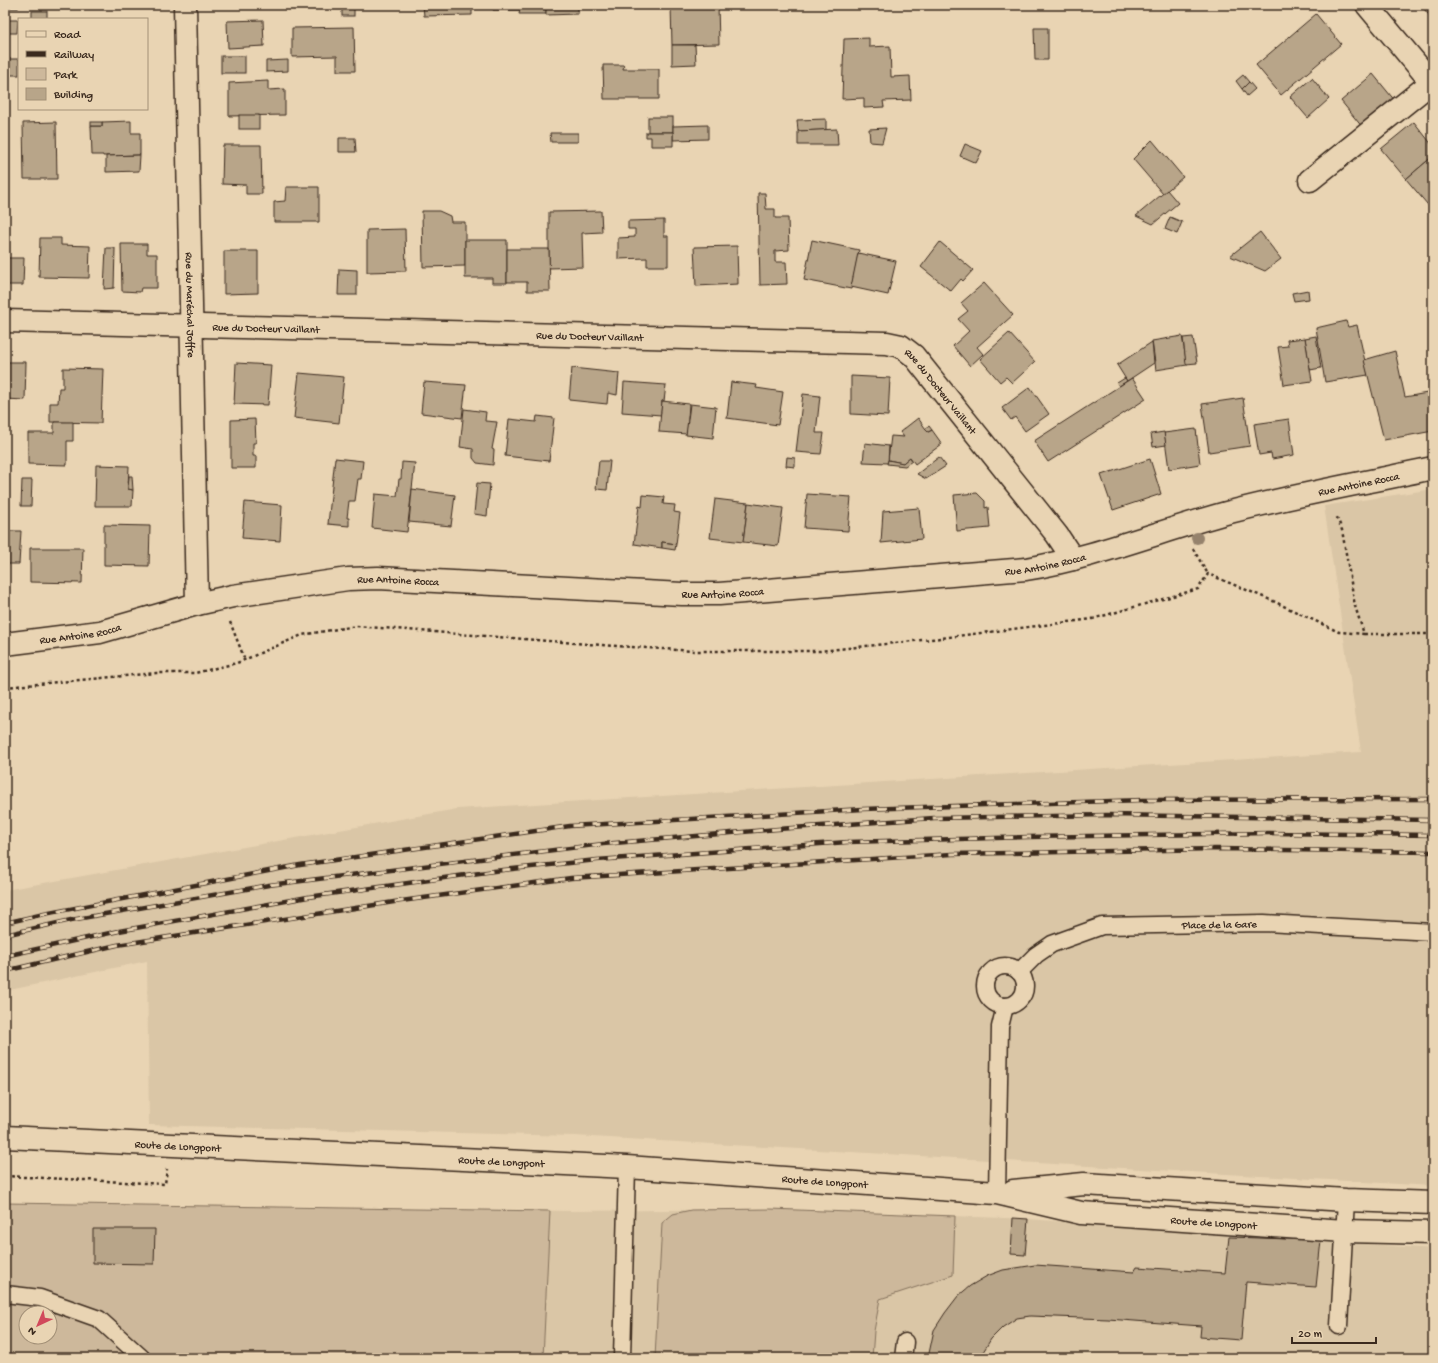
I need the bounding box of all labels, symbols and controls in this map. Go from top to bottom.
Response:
legend [18,18,148,110]
text: Road [54,29,81,43]
text: Railway [54,49,94,63]
text: Park [53,69,79,83]
text: Building [53,89,93,103]
street label: Rue du Maréchal Joffre [182,252,197,358]
street label: Rue du Docteur Vaillant [212,322,321,337]
street label: Rue du Docteur Vaillant [536,330,645,345]
street label: Rue du Docteur Vaillant [901,347,979,438]
street label: Rue Antoine Rocca [1317,471,1401,499]
street label: Rue Antoine Rocca [1004,552,1088,579]
street label: Rue Antoine Rocca [357,574,440,589]
street label: Rue Antoine Rocca [682,586,765,602]
street label: Rue Antoine Rocca [39,622,124,648]
street label: Place de la Gare [1181,919,1257,933]
street label: Route de Longpont [134,1139,223,1155]
street label: Route de Longpont [458,1155,546,1171]
street label: Route de Longpont [781,1174,870,1192]
street label: Route de Longpont [1170,1215,1259,1233]
north arrow [18,1305,58,1345]
scale bar [1292,1319,1376,1345]
text: N [26,1324,39,1338]
text: 20 m [1298,1328,1323,1342]

